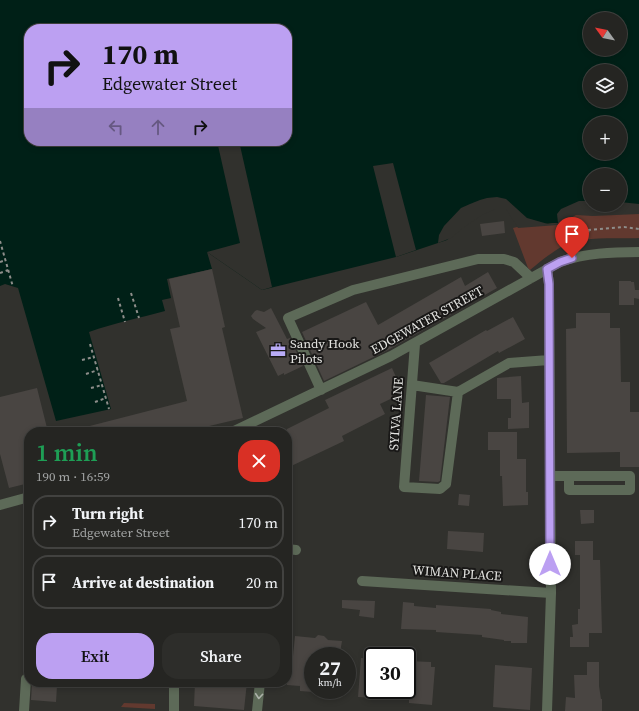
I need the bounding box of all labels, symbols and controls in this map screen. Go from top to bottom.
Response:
north arrow [583,12,627,56]
map controls [583,12,627,212]
text: 170 m [102,35,179,73]
icon: right [36,40,88,92]
button: layers [583,64,627,108]
text: Edgewater Street [102,71,237,96]
icon: left [105,116,127,138]
icon: ahead [147,116,169,138]
icon: right [189,116,211,138]
button: + [583,116,627,160]
button: − [583,168,627,212]
pin [555,217,589,258]
icon: arrive [561,223,583,245]
street label: EDGEWATER STREET [368,282,486,358]
place label: Sandy Hook Pilots [290,335,360,367]
office icon: Sandy Hook Pilots [269,341,287,359]
street label: SYLVA LANE [385,377,407,451]
text: 1 min [36,436,98,469]
button: close [238,440,280,482]
text: 190 m · 16:59 [36,468,110,485]
text: Turn right [72,503,144,524]
icon: right [38,511,60,533]
text: 170 m [238,512,278,533]
text: Edgewater Street [72,524,170,541]
position arrow [529,543,571,585]
street label: WIMAN PLACE [412,561,502,585]
icon: arrive [38,571,60,593]
text: Arrive at destination [72,572,214,593]
text: 20 m [246,572,278,593]
button: Exit [36,633,154,679]
button: Share [162,633,280,679]
speed limit sign: 30 [364,647,416,699]
text: 27 [319,654,341,682]
text: km/h [318,676,342,689]
one-way arrow [254,693,263,700]

